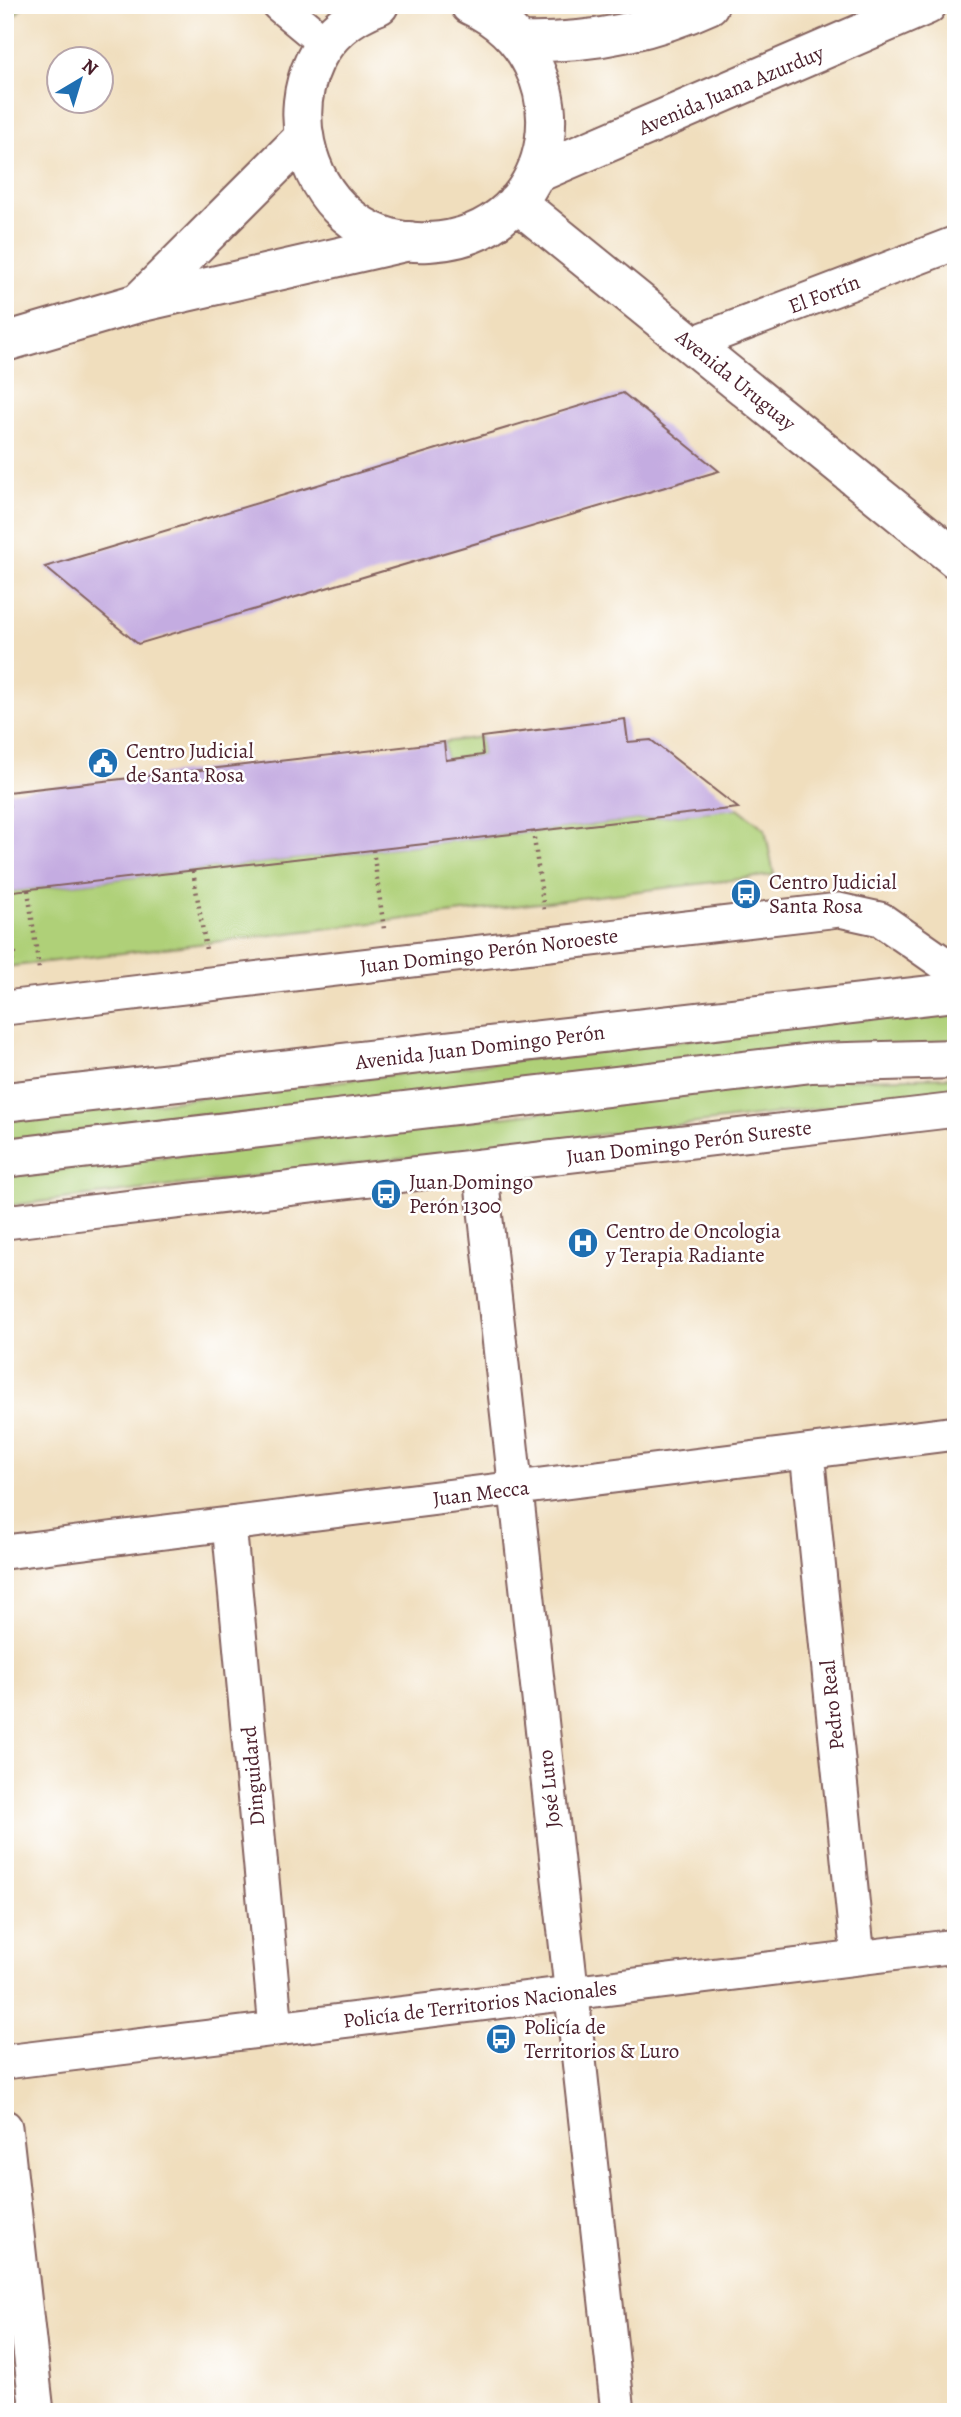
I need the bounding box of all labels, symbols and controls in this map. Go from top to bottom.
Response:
street label: Avenida Juana Azurduy [633,38,829,142]
north arrow [46,46,116,116]
text: N [76,53,103,82]
street label: El Fortín [784,268,864,320]
street label: Avenida Uruguay [669,322,802,437]
place label: Centro Judicial de Santa Rosa [126,737,254,789]
public building icon: Centro Judicial de Santa Rosa [86,746,120,780]
place label: Centro Judicial Santa Rosa [769,868,897,920]
bus stop icon: Centro Judicial Santa Rosa [729,877,763,911]
street label: Juan Domingo Perón Noroeste [358,921,620,981]
street label: Avenida Juan Domingo Perón [353,1018,606,1076]
street label: Juan Domingo Perón Sureste [565,1113,813,1171]
place label: Juan Domingo Perón 1300 [409,1168,533,1220]
bus stop icon: Juan Domingo Perón 1300 [369,1177,403,1211]
place label: Centro de Oncologia y Terapia Radiante [605,1217,781,1269]
hospital icon: Centro de Oncologia y Terapia Radiante [566,1226,600,1260]
street label: Juan Mecca [431,1473,531,1513]
street label: Pedro Real [813,1659,851,1751]
street label: Dinguidard [235,1724,271,1827]
street label: José Luro [531,1748,567,1830]
street label: Policía de Territorios Nacionales [341,1973,619,2035]
place label: Policía de Territorios & Luro [524,2013,679,2065]
bus stop icon: Policía de Territorios & Luro [484,2022,518,2056]

